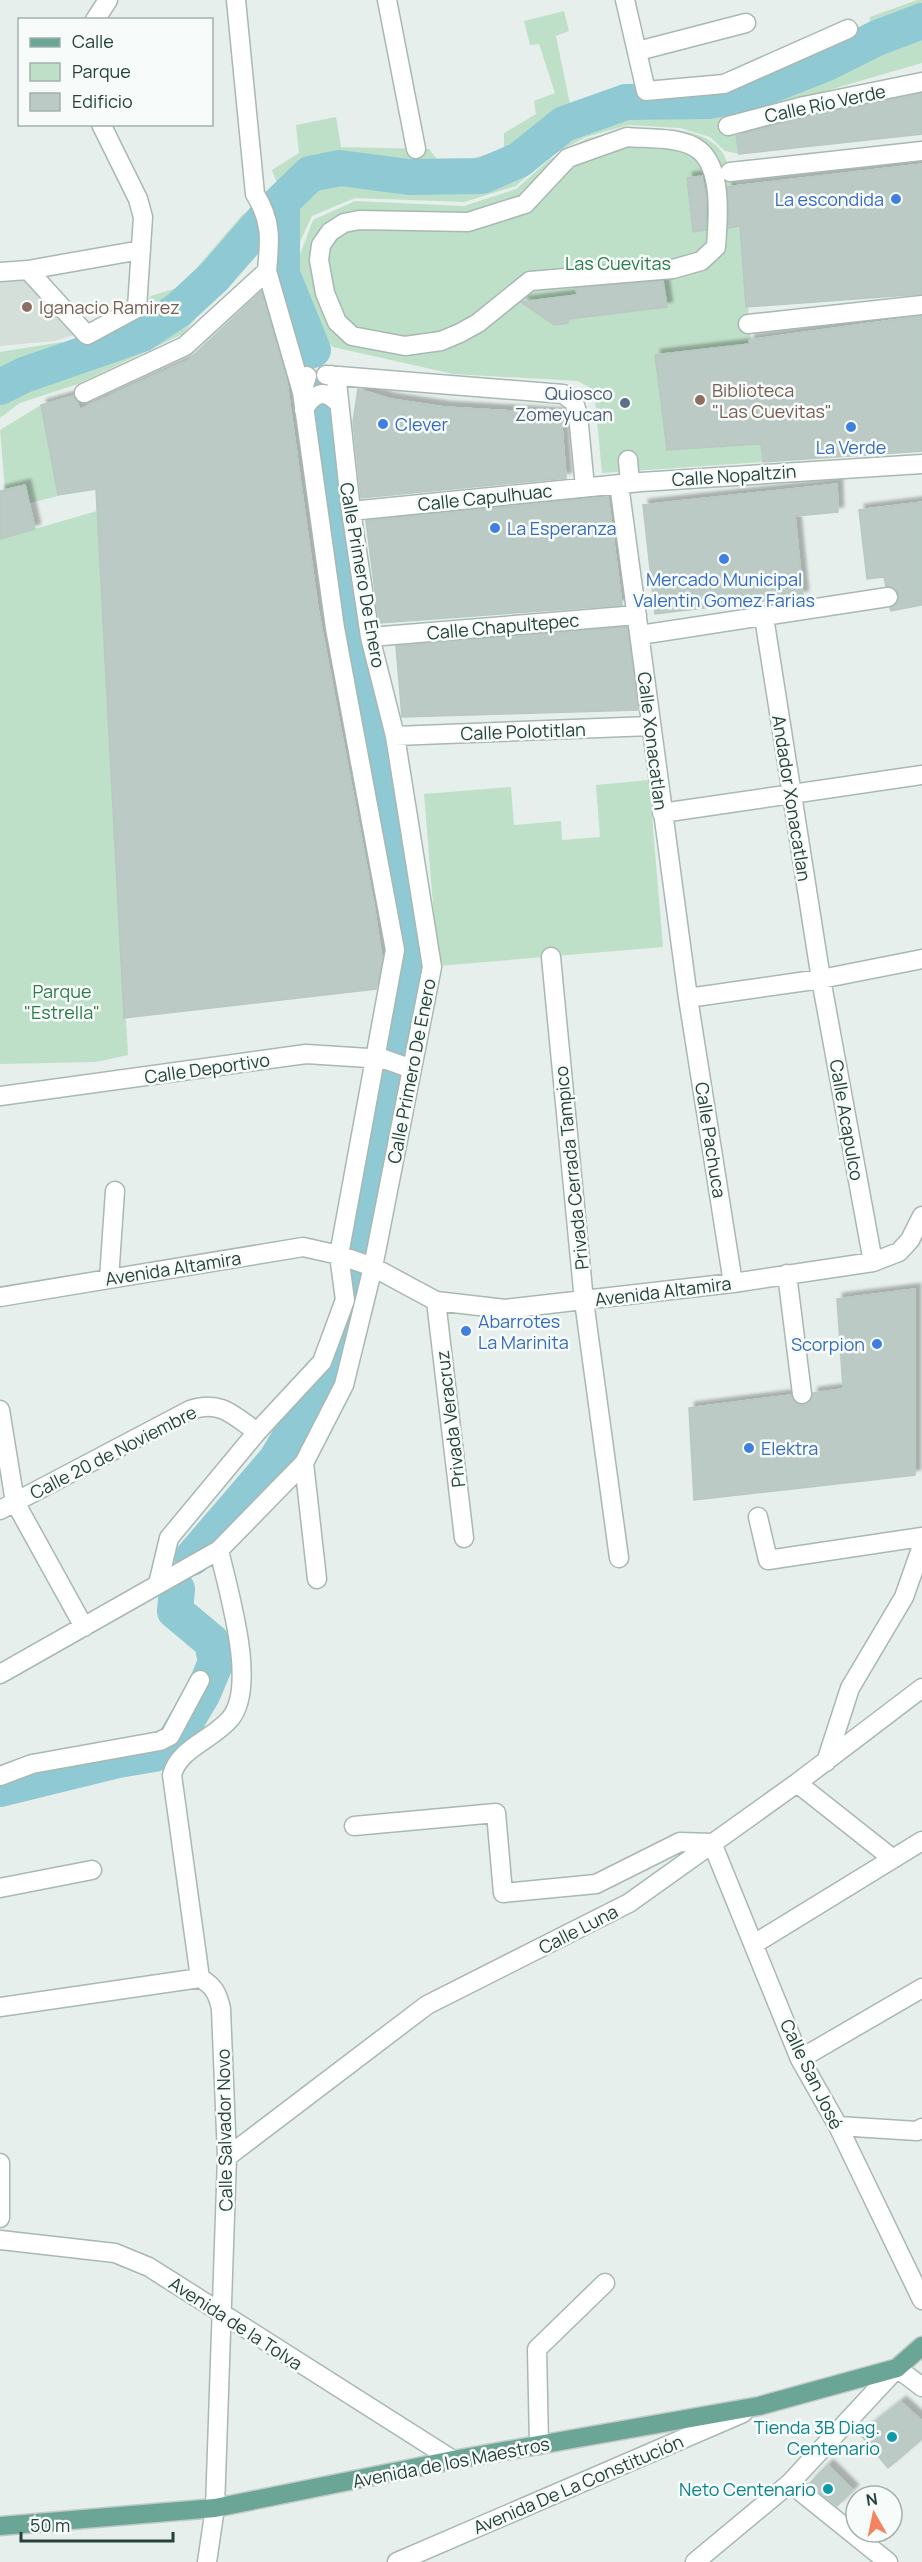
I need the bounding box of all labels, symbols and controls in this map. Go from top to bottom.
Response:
legend [18,18,213,126]
text: Calle [72,29,114,53]
text: Parque [72,59,131,83]
street label: Calle Río Verde [762,78,888,128]
text: Edificio [72,89,133,113]
place label: La escondida [775,187,884,211]
marker: La escondida [889,192,903,206]
park label: Las Cuevitas [565,251,671,275]
place label: Iganacio Ramirez [39,295,180,319]
marker: Iganacio Ramirez [20,300,34,314]
place label: Biblioteca "Las Cuevitas" [712,378,832,423]
place label: Quiosco Zomeyucan [515,381,613,426]
marker: Biblioteca "Las Cuevitas" [693,393,707,407]
marker: Quiosco Zomeyucan [618,396,632,410]
place label: Clever [395,412,449,436]
marker: Clever [376,417,390,431]
marker: La Verde [844,420,858,434]
place label: La Verde [816,435,886,459]
street label: Calle Nopaltzin [671,459,797,491]
street label: Calle Capulhuac [417,478,554,516]
street label: Calle Primero De Enero [335,480,391,670]
place label: La Esperanza [507,516,617,540]
marker: La Esperanza [488,521,502,535]
marker: Mercado Municipal Valentin Gomez Farias [717,552,731,566]
place label: Mercado Municipal Valentin Gomez Farias [633,567,815,612]
street label: Calle Chapultepec [426,607,580,645]
street label: Calle Xonacatlan [633,670,673,812]
street label: Andador Xonacatlan [767,713,817,883]
street label: Calle Polotitlan [460,717,586,745]
street label: Calle Primero De Enero [381,977,441,1165]
park label: Parque "Estrella" [24,979,100,1024]
street label: Calle Deportivo [143,1047,271,1089]
street label: Calle Acapulco [825,1058,869,1182]
street label: Privada Cerrada Tampico [548,1065,594,1271]
street label: Calle Pachuca [690,1080,732,1200]
street label: Avenida Altamira [103,1245,243,1291]
street label: Avenida Altamira [593,1271,733,1311]
place label: Abarrotes La Marinita [478,1309,569,1354]
marker: Abarrotes La Marinita [459,1324,473,1338]
place label: Scorpion [791,1332,865,1356]
marker: Scorpion [870,1337,884,1351]
street label: Privada Veracruz [430,1349,470,1489]
street label: Calle 20 de Noviembre [26,1400,200,1504]
place label: Elektra [761,1436,818,1460]
marker: Elektra [742,1441,756,1455]
street label: Calle Luna [534,1899,622,1959]
street label: Calle San José [775,2015,849,2133]
street label: Calle Salvador Novo [211,2048,237,2212]
street label: Avenida de la Tolva [165,2271,307,2375]
place label: Tienda 3B Diag. Centenario [754,2415,880,2460]
street label: Avenida De La Constitución [469,2429,687,2539]
marker: Tienda 3B Diag. Centenario [885,2430,899,2444]
street label: Avenida de los Maestros [350,2431,552,2493]
place label: Neto Centenario [679,2477,816,2501]
marker: Neto Centenario [821,2482,835,2496]
north arrow [844,2484,904,2544]
text: N [864,2487,879,2511]
scale bar [21,2505,172,2543]
text: 50 m [30,2513,70,2537]

